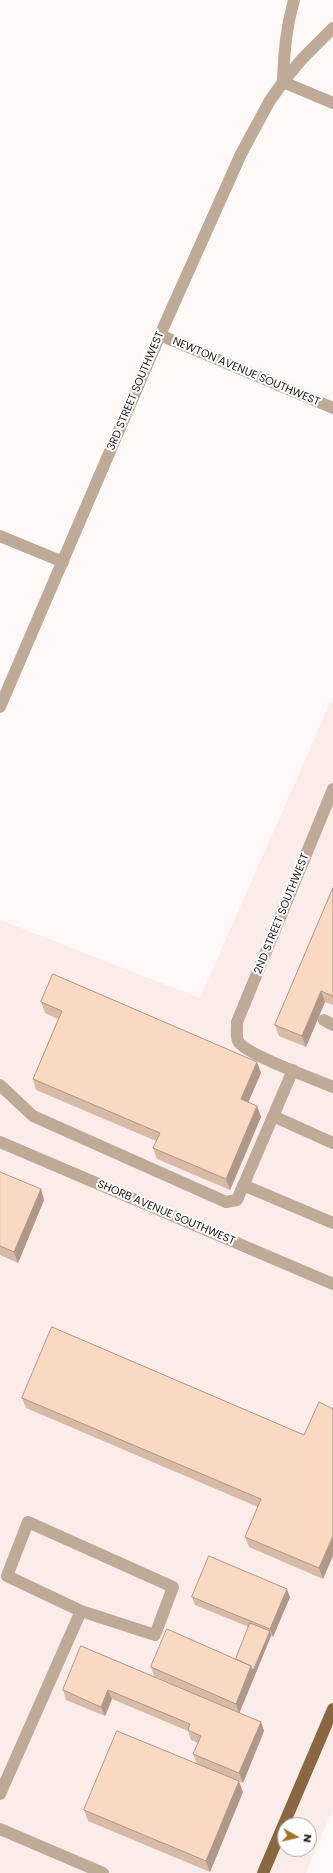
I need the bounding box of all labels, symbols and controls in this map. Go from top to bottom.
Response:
street label: 3RD STREET SOUTHWEST [105,329,167,453]
street label: NEWTON AVENUE SOUTHWEST [170,335,322,409]
street label: 2ND STREET SOUTHWEST [252,852,312,976]
street label: SHORB AVENUE SOUTHWEST [95,1178,237,1248]
north arrow [277,1817,317,1857]
text: N [299,1833,316,1844]

